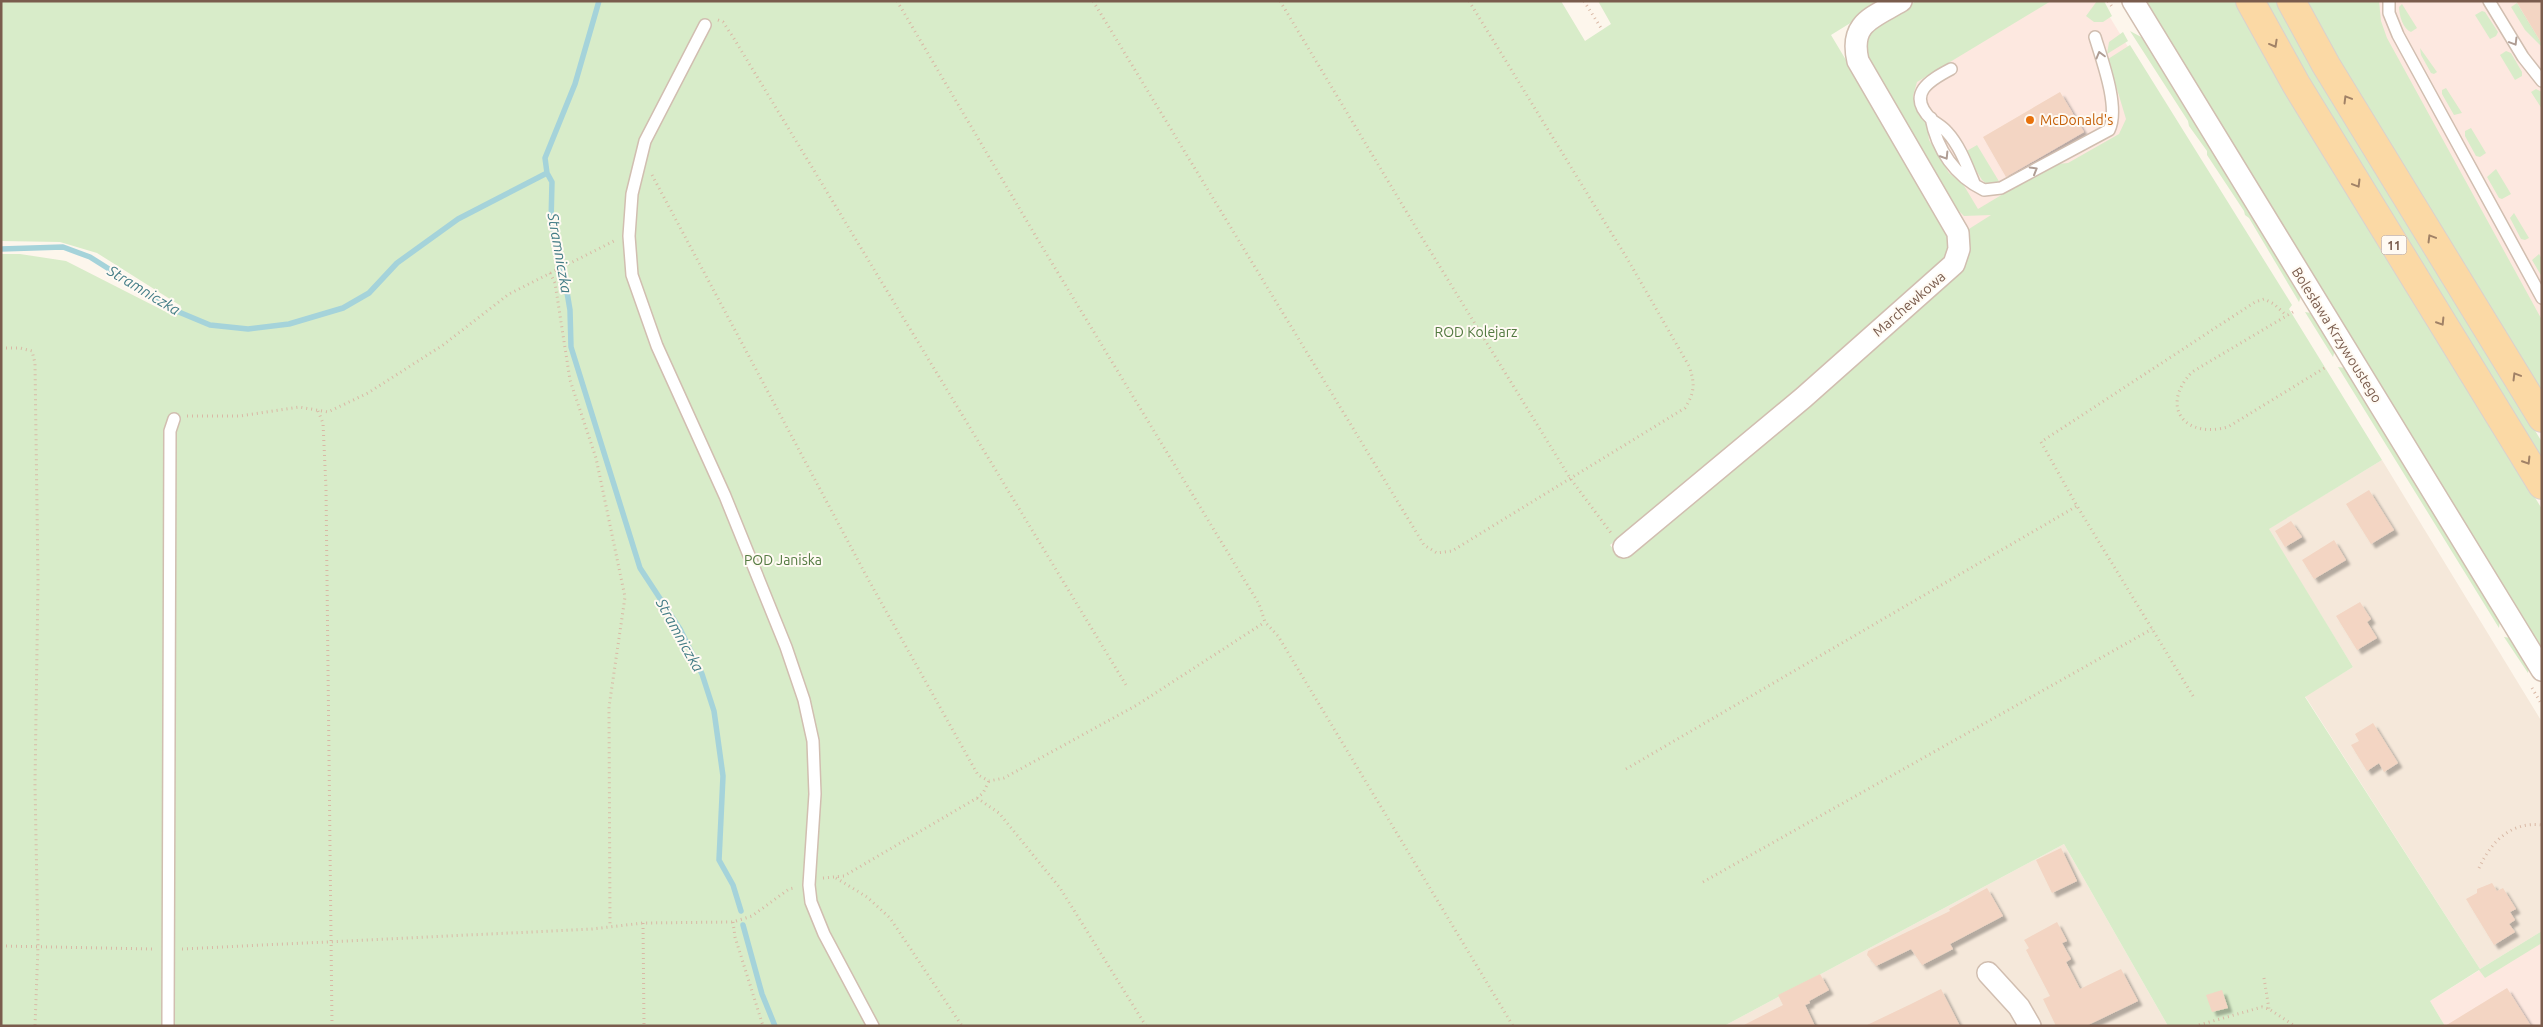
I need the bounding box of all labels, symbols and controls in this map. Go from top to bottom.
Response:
one-way arrow [2508,37,2518,46]
one-way arrow [2268,39,2278,48]
one-way arrow [2096,51,2106,59]
one-way arrow [2343,95,2353,104]
place label: McDonald's [2040,112,2113,128]
marker: McDonald's [2024,114,2036,126]
one-way arrow [1939,150,1948,159]
one-way arrow [2028,166,2037,176]
one-way arrow [2350,178,2360,187]
water label: Stramniczka [544,211,575,294]
one-way arrow [2428,234,2438,243]
road number: 11 [2382,236,2406,254]
water label: Stramniczka [104,261,183,318]
street label: Bolesława Krzywoustego [2289,264,2385,406]
street label: Marchewkowa [1870,268,1948,340]
one-way arrow [2435,317,2445,326]
park label: ROD Kolejarz [1435,324,1517,340]
one-way arrow [2513,373,2523,382]
one-way arrow [2520,455,2530,464]
park label: POD Janiska [744,552,822,568]
water label: Stramniczka [652,594,707,675]

